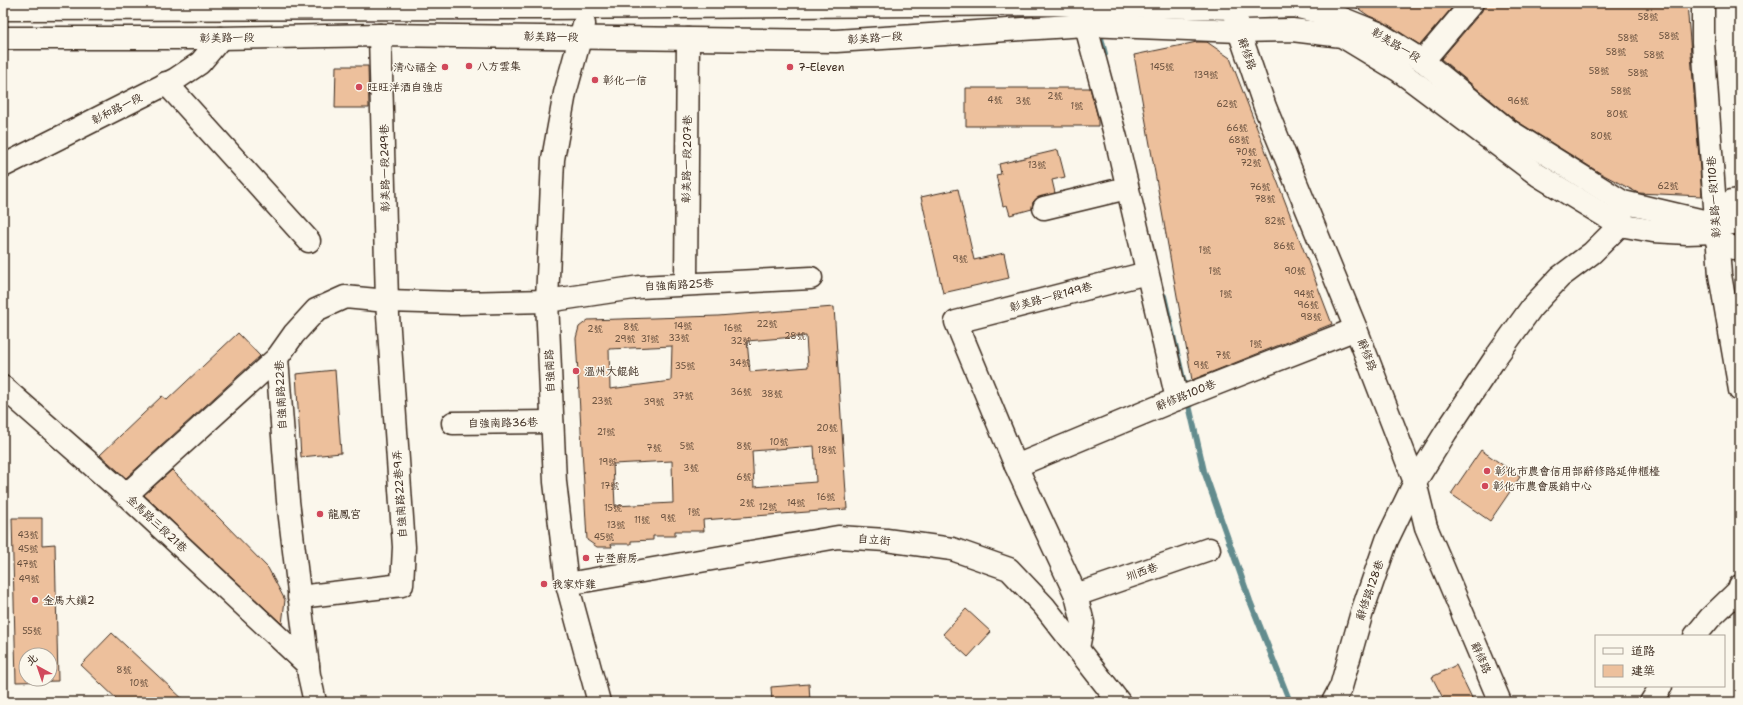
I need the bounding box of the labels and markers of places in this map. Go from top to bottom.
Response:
place label: 八方雲集 [477,59,521,74]
place label: 清心福全 [393,60,437,75]
place label: 7-Eleven [798,60,845,75]
marker: 八方雲集 [464,61,474,71]
marker: 清心福全 [440,62,450,72]
marker: 7-Eleven [785,62,795,72]
place label: 彰化一信 [603,73,647,88]
marker: 彰化一信 [590,75,600,85]
place label: 旺旺洋酒自強店 [367,80,444,95]
marker: 旺旺洋酒自強店 [354,82,364,92]
place label: 溫州大餛飩 [584,364,639,379]
marker: 溫州大餛飩 [571,366,581,376]
place label: 彰化市農會信用部辭修路延伸櫃檯 [1495,464,1660,479]
marker: 彰化市農會信用部辭修路延伸櫃檯 [1482,466,1492,476]
place label: 彰化市農會展銷中心 [1493,479,1592,494]
marker: 彰化市農會展銷中心 [1480,481,1490,491]
place label: 龍鳳宮 [328,507,361,522]
marker: 龍鳳宮 [315,509,325,519]
place label: 古登廚房 [594,551,638,566]
marker: 古登廚房 [581,553,591,563]
place label: 我家炸雞 [552,577,596,592]
marker: 我家炸雞 [539,579,549,589]
place label: 金馬大鎮2 [43,593,95,608]
marker: 金馬大鎮2 [30,595,40,605]

